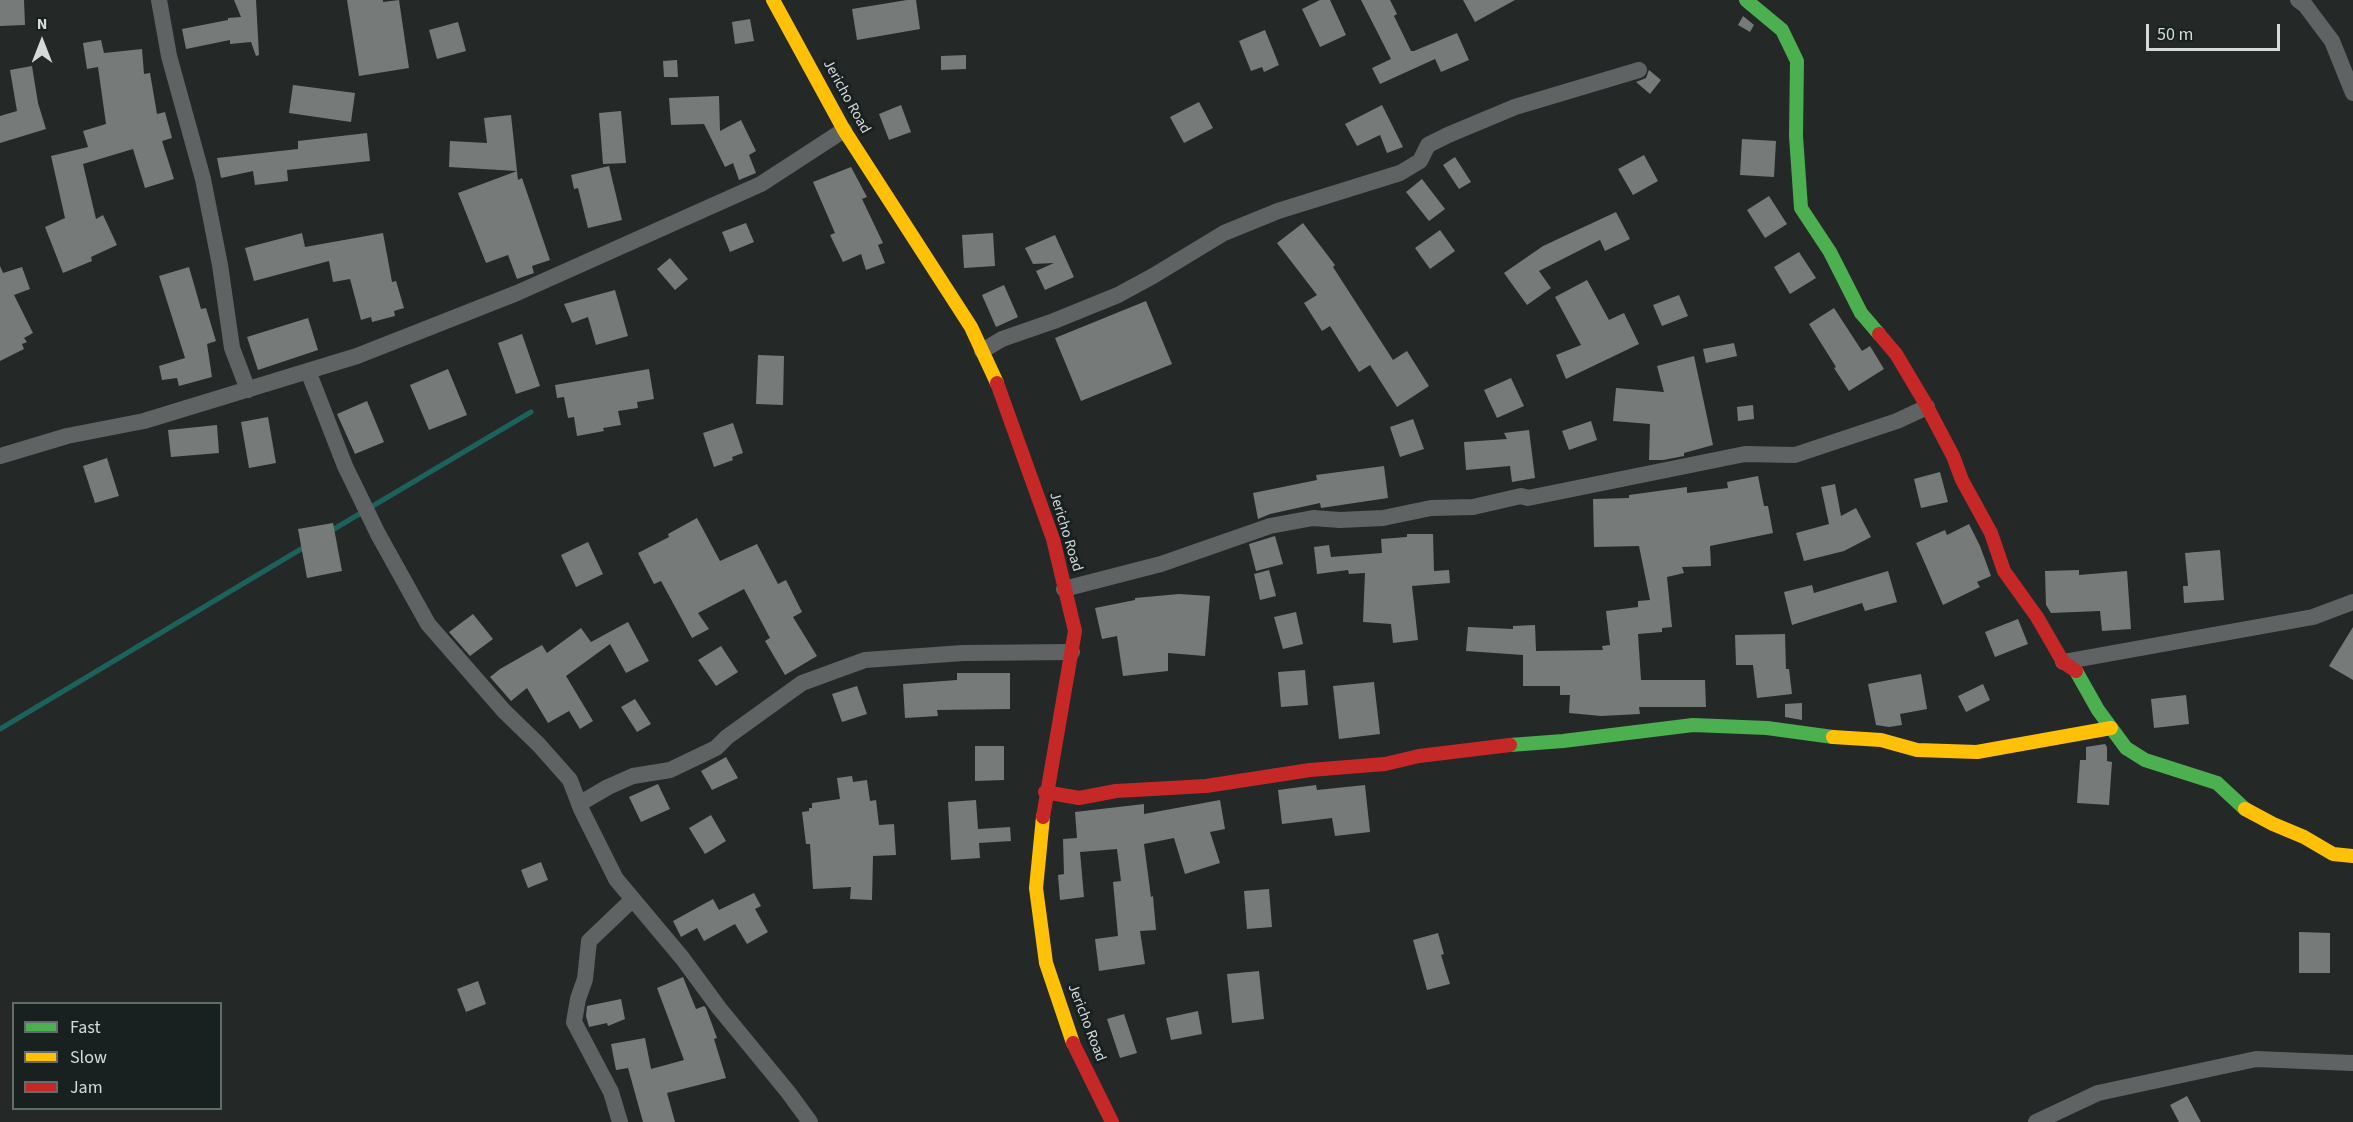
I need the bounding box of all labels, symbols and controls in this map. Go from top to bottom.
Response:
north arrow [12,12,72,72]
scale bar [2149,12,2282,50]
text: N [37,13,47,35]
text: 50 m [2157,22,2193,47]
street label: Jericho Road [818,57,874,137]
street label: Jericho Road [1044,490,1086,574]
street label: Jericho Road [1063,982,1109,1064]
legend [12,1002,222,1110]
text: Fast [70,1015,101,1040]
text: Slow [70,1045,107,1070]
text: Jam [70,1075,103,1100]

